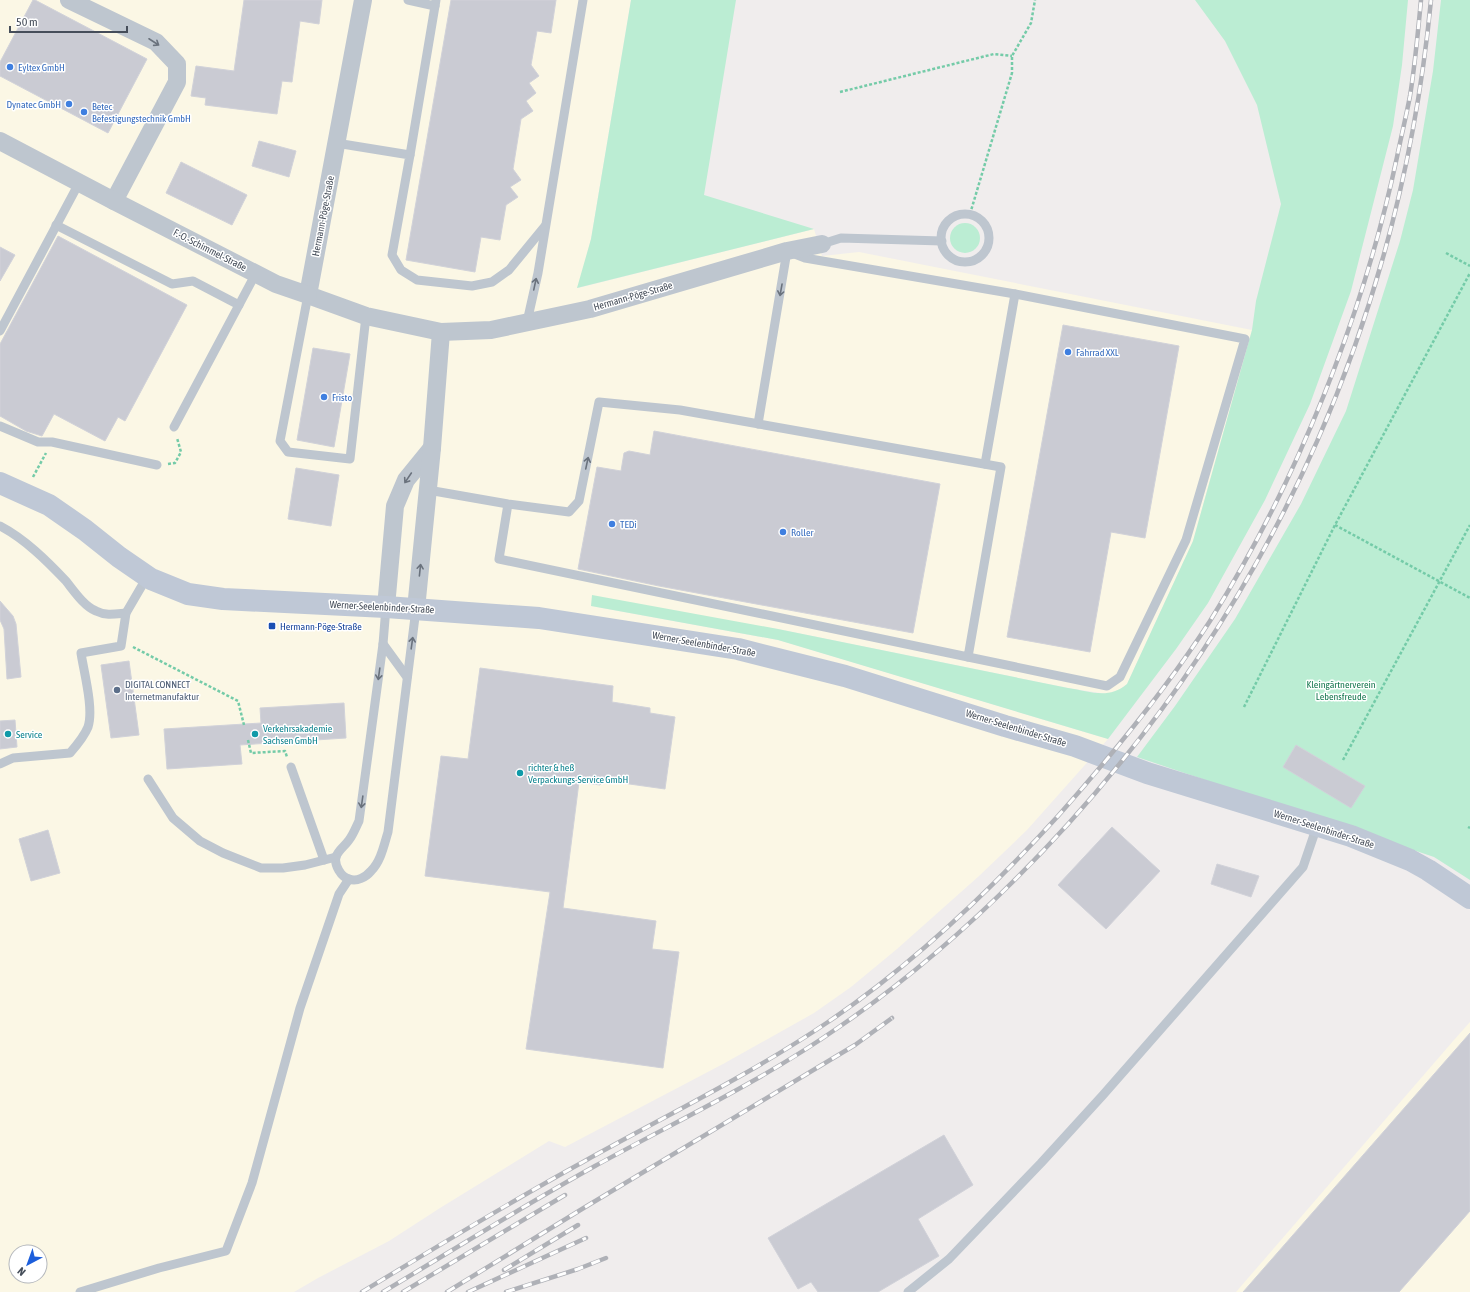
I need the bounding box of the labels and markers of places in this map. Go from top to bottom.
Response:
marker: Eyltex GmbH [5,62,15,72]
place label: Eyltex GmbH [18,62,65,73]
place label: Dynatec GmbH [6,99,61,110]
marker: Dynatec GmbH [64,99,74,109]
place label: Betec Befestigungstechnik GmbH [92,101,191,124]
marker: Betec Befestigungstechnik GmbH [79,107,89,117]
marker: Fahrrad XXL [1063,347,1073,357]
place label: Fahrrad XXL [1076,347,1119,358]
marker: Fristo [319,392,329,402]
place label: Fristo [332,392,352,403]
marker: TEDi [607,519,617,529]
place label: TEDi [620,519,637,530]
marker: Roller [778,527,788,537]
place label: Roller [791,527,814,538]
marker: Hermann-Pöge-Straße [267,621,277,631]
place label: Hermann-Pöge-Straße [280,621,362,632]
place label: DIGITAL CONNECT Internetmanufaktur [125,679,200,702]
marker: DIGITAL CONNECT Internetmanufaktur [112,685,122,695]
place label: Verkehrsakademie Sachsen GmbH [263,723,333,746]
marker: Service [3,729,13,739]
place label: Service [16,729,43,740]
marker: Verkehrsakademie Sachsen GmbH [250,729,260,739]
place label: richter & heß Verpackungs-Service GmbH [528,762,628,785]
marker: richter & heß Verpackungs-Service GmbH [515,768,525,778]

